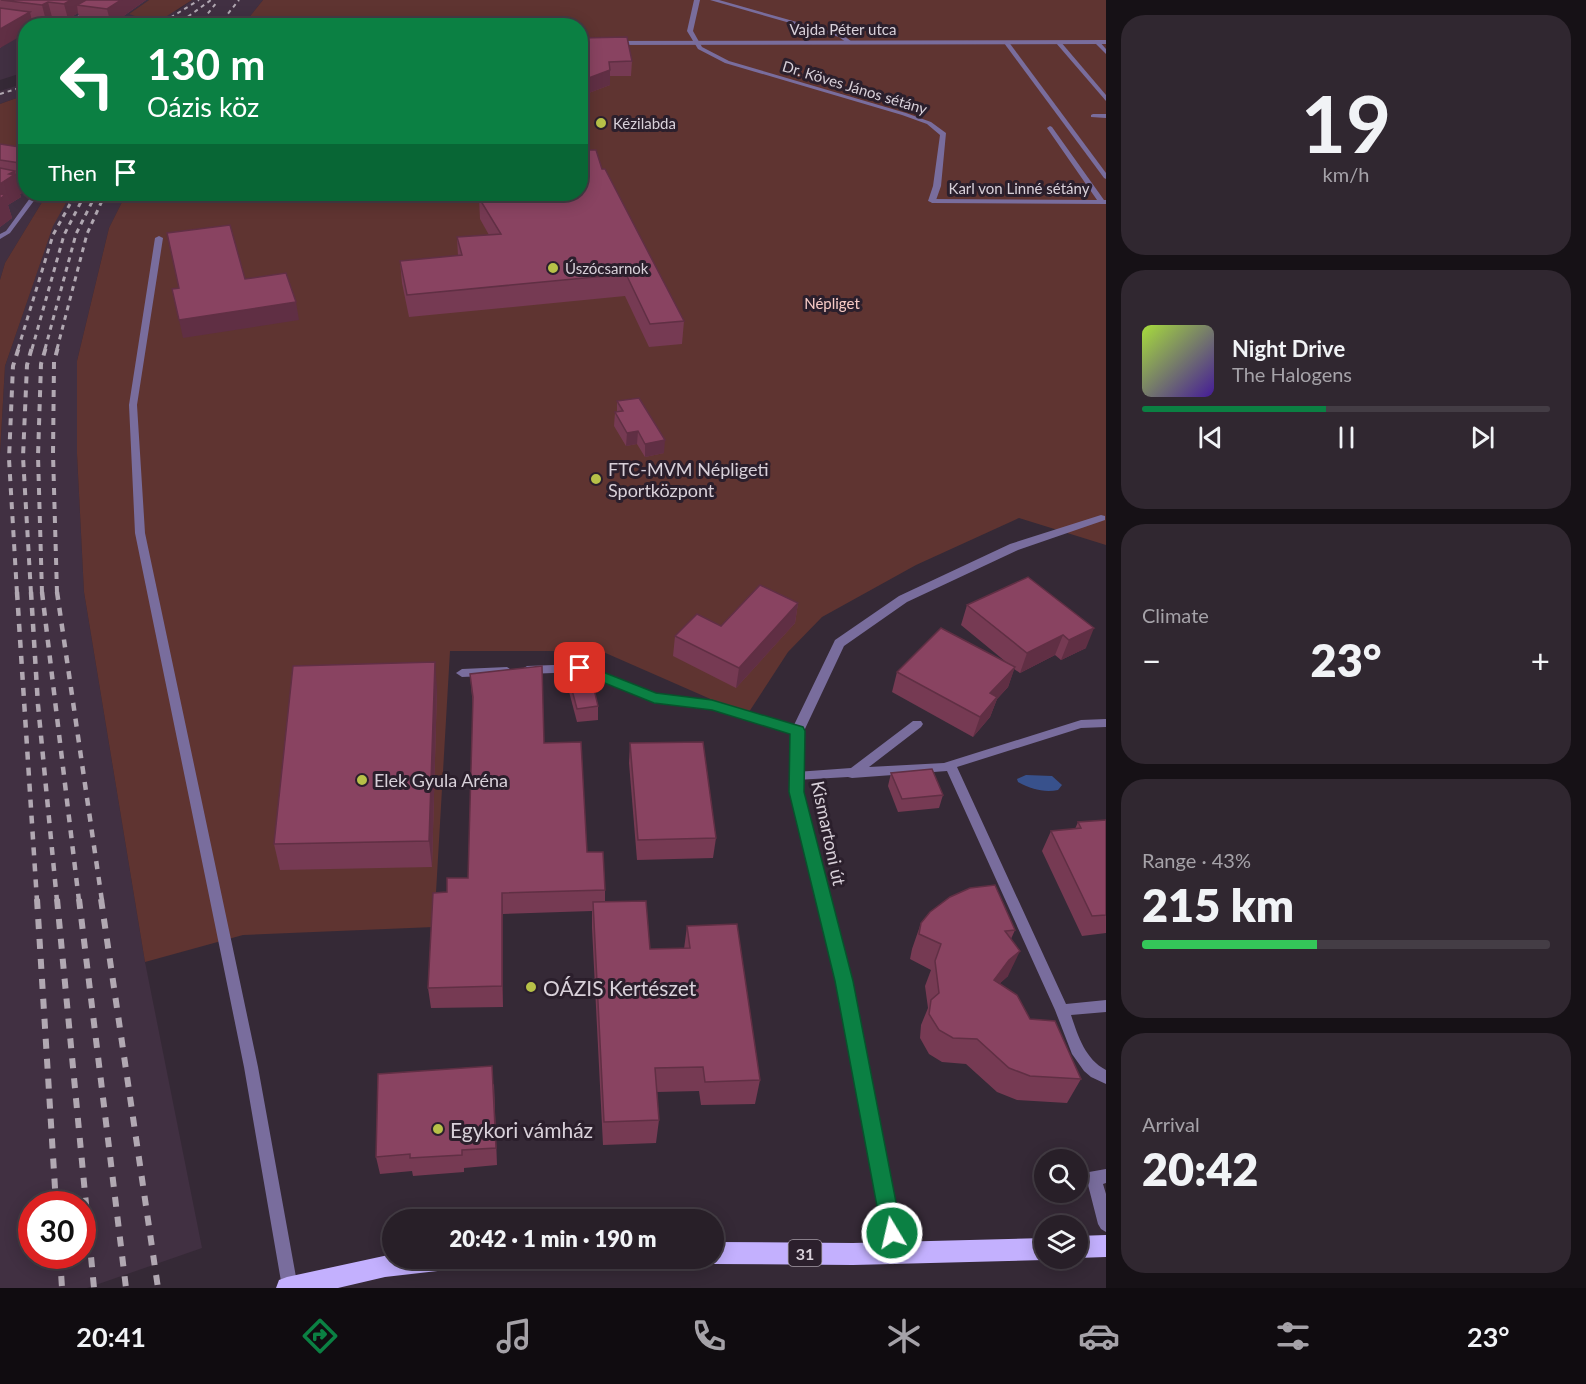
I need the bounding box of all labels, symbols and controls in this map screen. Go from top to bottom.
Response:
street label: Vajda Péter utca [790,20,896,38]
text: 130 m [147,39,265,89]
icon: left [48,42,126,120]
street label: Dr. Köves János sétány [780,56,930,118]
text: 19 [1301,76,1391,170]
text: Oázis köz [147,90,259,123]
place label: Kézilabda [613,114,676,132]
marker: Kézilabda [594,116,608,130]
icon: arrive [109,156,142,189]
text: Then [48,159,97,186]
text: km/h [1323,162,1369,186]
street label: Karl von Linné sétány [949,179,1090,197]
place label: Úszócsarnok [565,259,649,277]
marker: Úszócsarnok [546,261,560,275]
park label: Népliget [804,294,860,312]
text: Night Drive [1232,335,1345,362]
text: The Halogens [1232,362,1352,386]
icon: previous [1194,421,1227,454]
icon: pause [1330,421,1363,454]
icon: next [1466,421,1499,454]
place label: FTC-MVM Népligeti Sportközpont [608,458,769,501]
marker: FTC-MVM Népligeti Sportközpont [589,472,603,486]
text: Climate [1142,603,1209,627]
text: 23° [1311,633,1381,687]
text: − [1142,640,1161,680]
text: + [1531,640,1550,680]
pin [554,642,605,693]
icon: arrive [563,651,596,684]
place label: Elek Gyula Aréna [374,769,508,791]
marker: Elek Gyula Aréna [355,773,369,787]
street label: Kismartoni út [807,779,851,888]
text: Range · 43% [1142,848,1251,872]
text: 215 km [1142,878,1294,932]
place label: OÁZIS Kertészet [543,975,697,1000]
marker: OÁZIS Kertészet [524,980,538,994]
text: Arrival [1142,1112,1200,1136]
place label: Egykori vámház [450,1117,593,1142]
marker: Egykori vámház [431,1122,445,1136]
text: 20:42 [1142,1142,1258,1196]
map controls [1034,1149,1088,1269]
button: search [1034,1149,1088,1203]
speed limit sign: 30 [18,1191,96,1269]
position arrow [860,1201,924,1265]
button: layers [1034,1215,1088,1269]
text: 20:42 · 1 min · 190 m [450,1225,656,1252]
road number: 31 [788,1240,822,1266]
icon: directions [299,1315,341,1357]
icon: music [493,1315,535,1357]
icon: phone [688,1315,730,1357]
icon: climate [883,1315,925,1357]
icon: car [1078,1315,1120,1357]
icon: filters [1272,1315,1314,1357]
text: 20:41 [76,1320,146,1353]
text: 23° [1467,1320,1510,1353]

